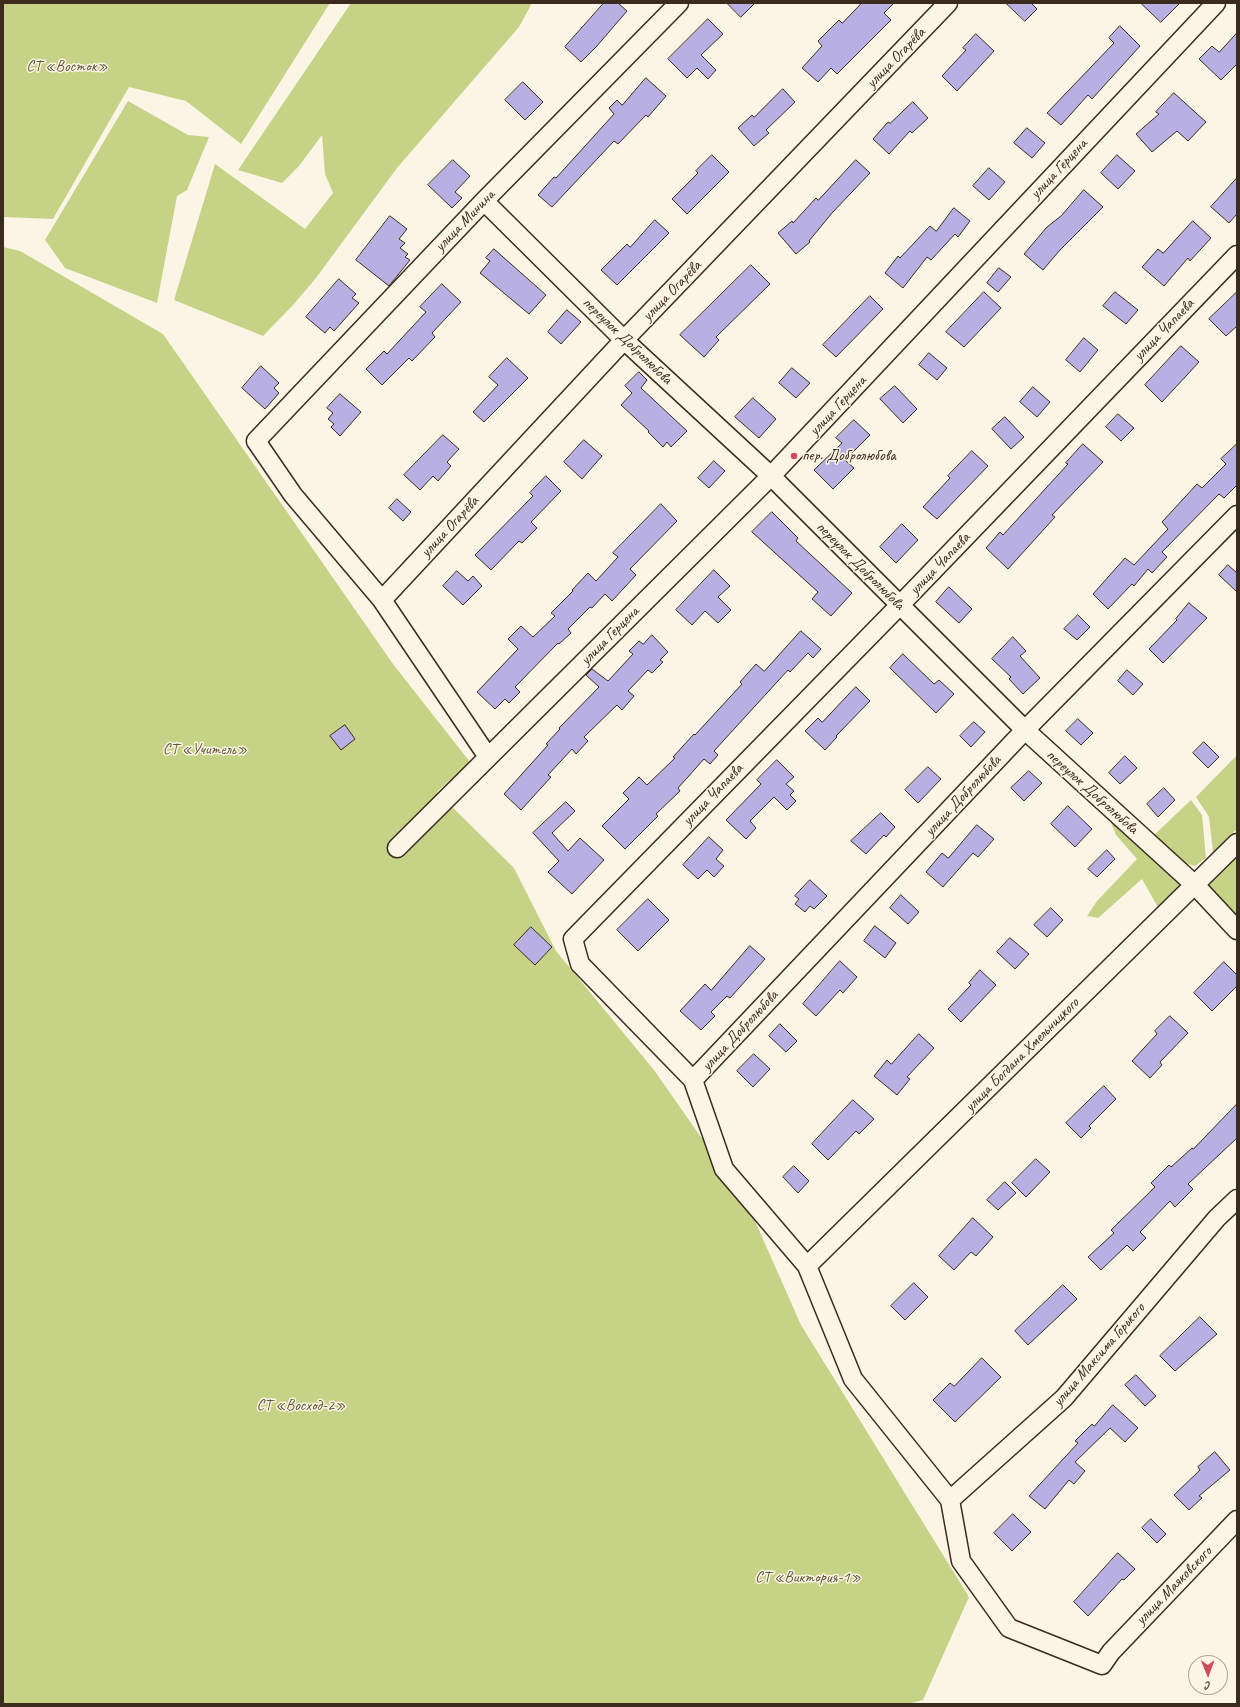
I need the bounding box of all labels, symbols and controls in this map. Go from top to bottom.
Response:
street label: улица Огарёва [862,24,930,92]
park label: СТ «Восток» [26,57,108,77]
street label: улица Герцена [1026,135,1092,203]
street label: улица Минина [431,186,499,256]
street label: улица Огарёва [638,257,706,325]
street label: переулок Добролюбова [578,293,676,389]
street label: улица Чапаева [1130,295,1198,365]
street label: улица Герцена [805,372,871,440]
place label: пер. Добролюбова [802,446,896,466]
marker: пер. Добролюбова [789,451,799,461]
street label: улица Огарёва [417,492,483,562]
street label: переулок Добролюбова [812,518,908,614]
street label: улица Чапаева [906,529,974,599]
street label: улица Герцена [577,603,643,669]
park label: СТ «Учитель» [163,740,247,760]
street label: переулок Добролюбова [1042,746,1142,838]
street label: улица Добролюбова [921,752,1005,840]
street label: улица Чапаева [679,760,747,830]
street label: улица Добролюбова [698,987,782,1075]
street label: улица Богдана Хмельницкого [961,994,1083,1116]
street label: улица Максима Горького [1049,1299,1149,1411]
park label: СТ «Восход-2» [256,1396,346,1416]
street label: улица Маяковского [1132,1543,1216,1629]
park label: СТ «Виктория-1» [755,1568,861,1588]
north arrow [1188,1655,1228,1695]
text: С [1205,1679,1211,1693]

